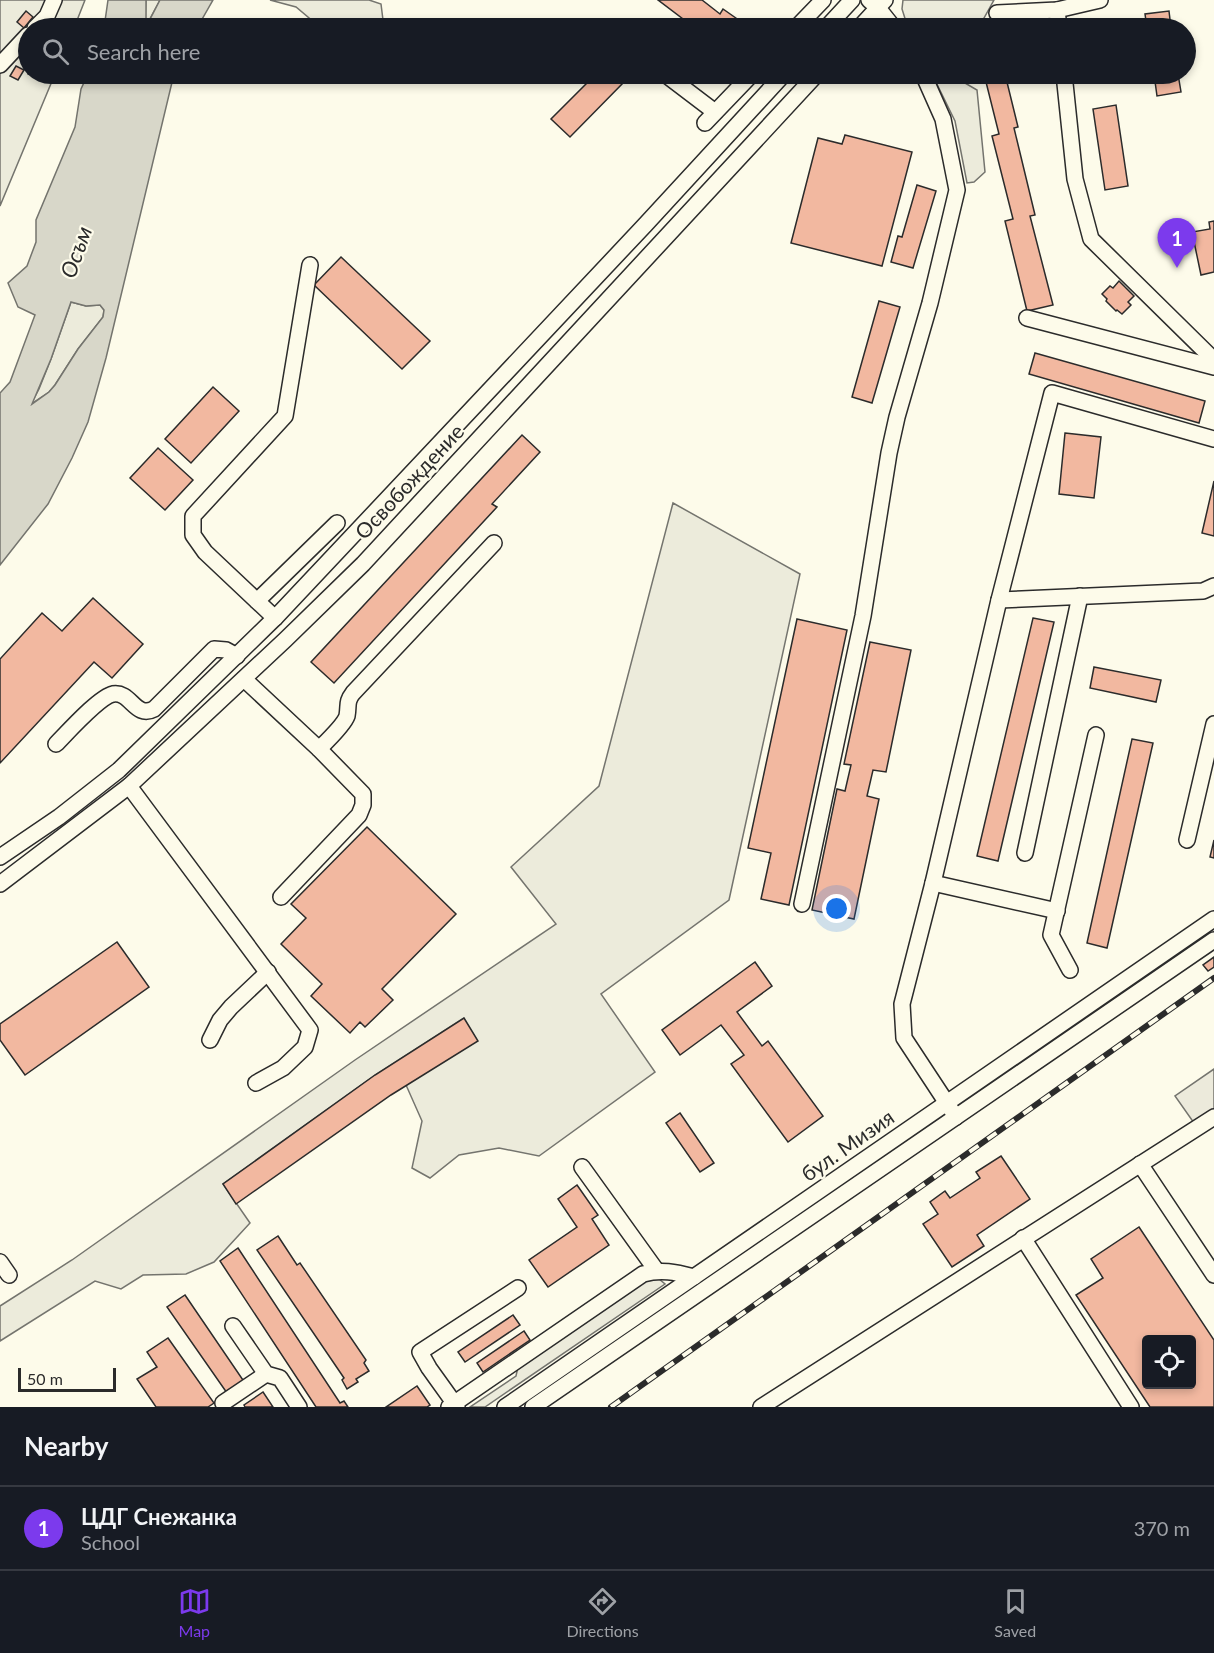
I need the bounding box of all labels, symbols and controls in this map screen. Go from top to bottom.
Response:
search box [18,18,1196,84]
icon: search [39,35,72,68]
text: Search here [87,38,200,65]
pin: 1 [1158,218,1196,268]
water label: Осъм [54,222,97,281]
street label: Освобождение [349,418,469,544]
your location [822,894,851,923]
street label: бул. Мизия [796,1104,898,1186]
map controls [1142,1335,1196,1389]
button: locate [1142,1335,1196,1389]
scale bar [18,1365,116,1392]
text: 50 m [27,1369,63,1388]
text: Nearby [24,1430,109,1462]
text: ЦДГ Снежанка [81,1503,237,1530]
text: 1 [38,1516,49,1540]
text: 370 m [1134,1516,1190,1540]
text: School [81,1530,140,1554]
tab: Map [178,1585,211,1640]
tab: Directions [566,1585,639,1640]
tab: Saved [994,1585,1036,1640]

